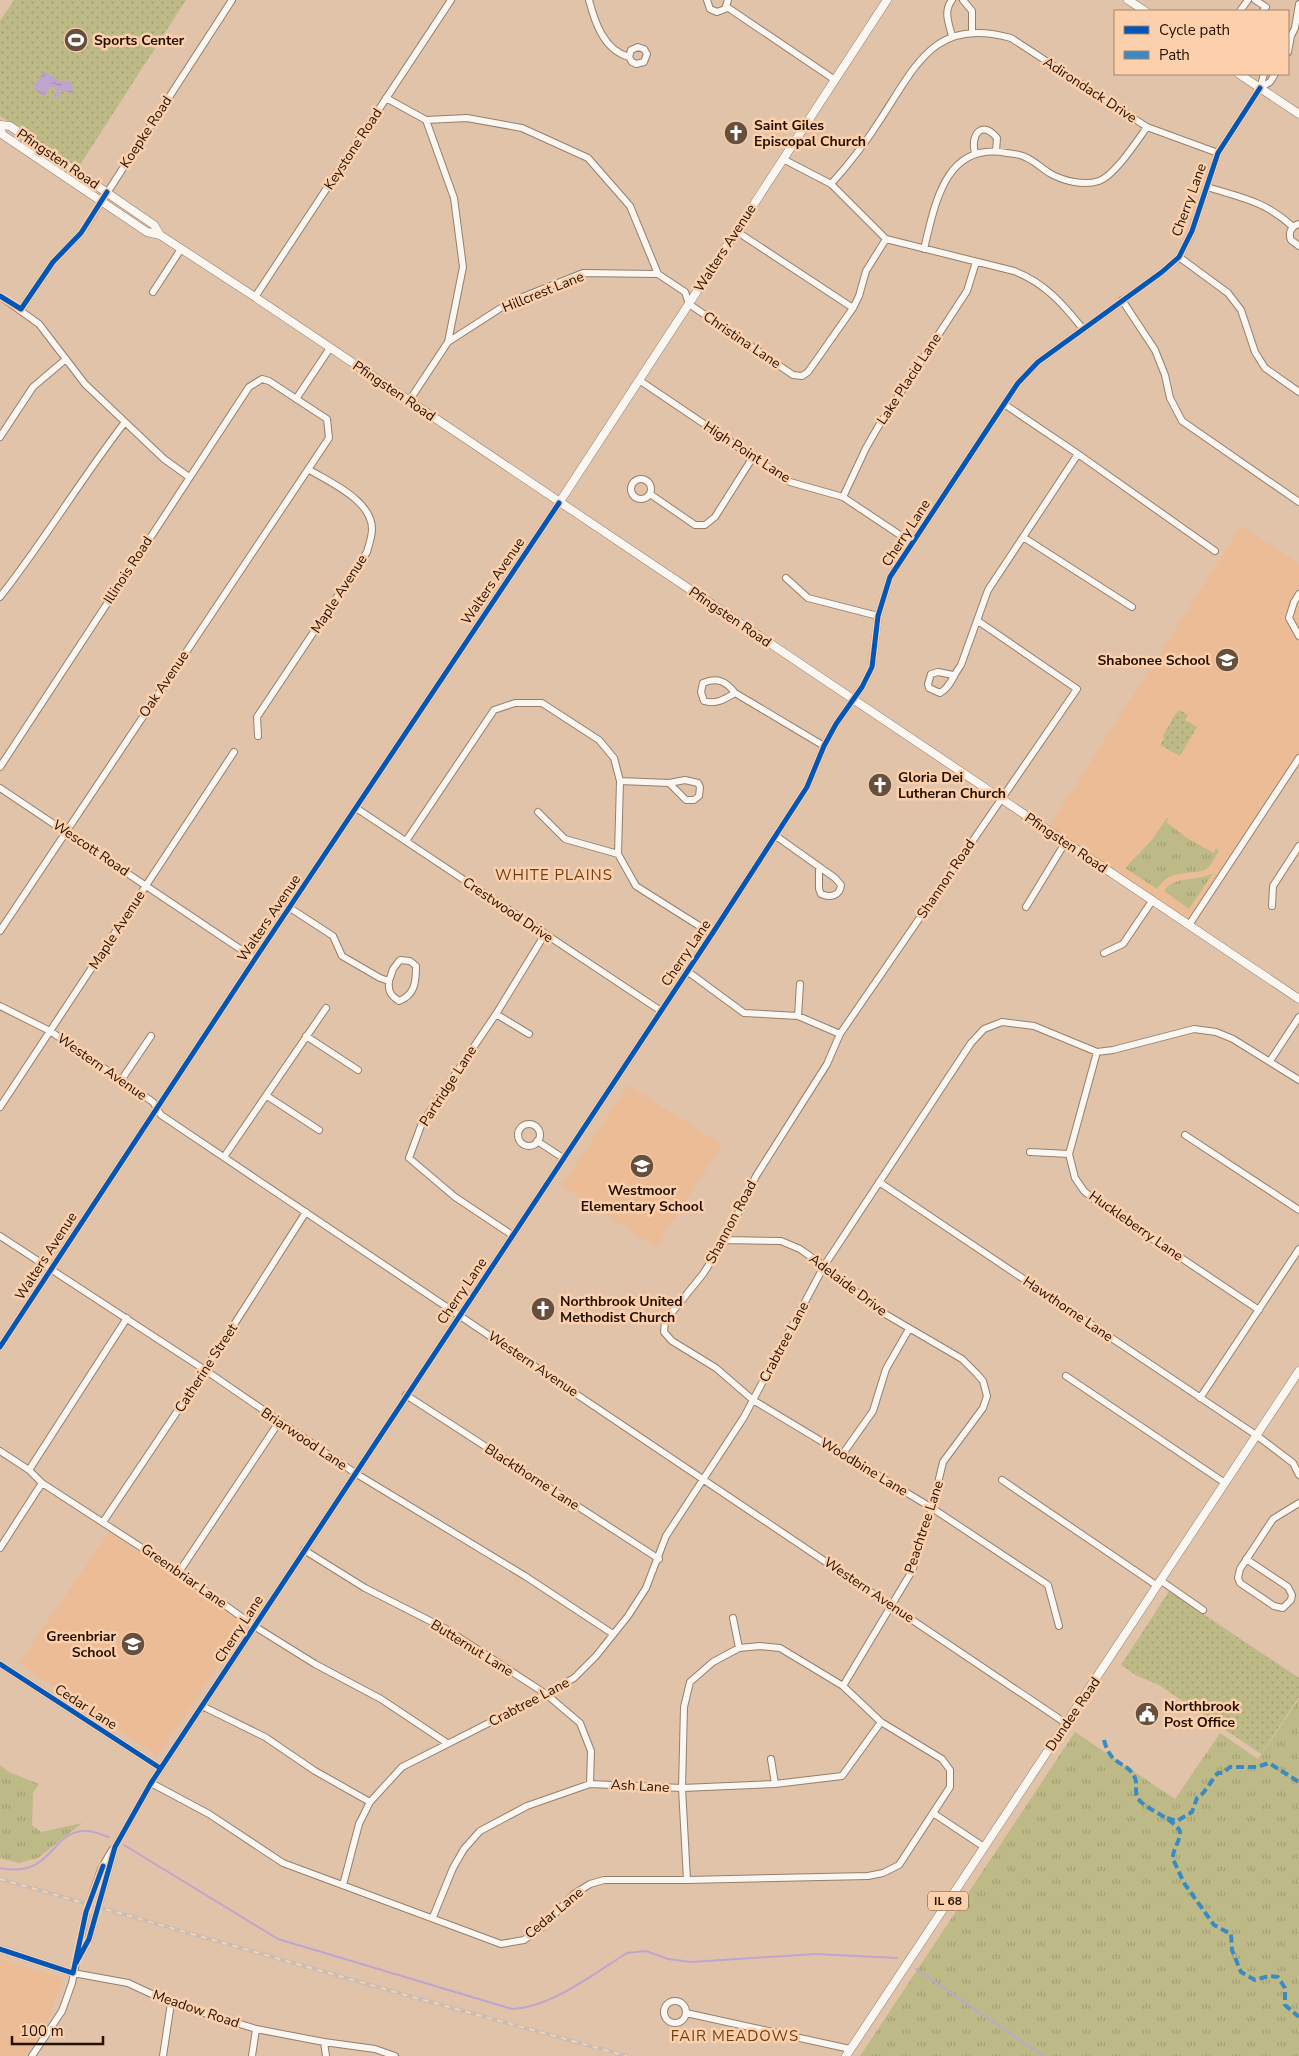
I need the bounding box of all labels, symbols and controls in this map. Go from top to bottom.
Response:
legend [1114,10,1289,75]
text: Cycle path [1159,20,1230,40]
sports icon: Sports Center [63,27,89,53]
place label: Sports Center [94,31,185,50]
text: Path [1159,45,1190,65]
street label: Adirondack Drive [1040,53,1140,127]
street label: Koepke Road [116,92,176,172]
street label: Keystone Road [319,104,387,194]
place label: Saint Giles Episcopal Church [754,116,866,151]
church icon: Saint Giles Episcopal Church [723,120,749,146]
street label: Pfingsten Road [13,124,103,194]
street label: Cherry Lane [1167,161,1211,239]
street label: Walters Avenue [689,200,761,296]
street label: Hillcrest Lane [499,267,587,317]
street label: Christina Lane [699,307,785,373]
street label: Lake Placid Lane [872,330,946,428]
street label: Pfingsten Road [349,356,439,426]
street label: High Point Lane [700,417,794,487]
street label: Cherry Lane [877,496,935,570]
street label: Illinois Road [99,533,157,607]
street label: Walters Avenue [457,534,529,628]
street label: Maple Avenue [306,551,372,637]
street label: Pfingsten Road [685,582,775,652]
street label: Oak Avenue [135,647,193,721]
school or university icon: Shabonee School [1214,647,1240,673]
place label: Shabonee School [1097,651,1211,670]
place label: Gloria Dei Lutheran Church [898,768,1006,803]
church icon: Gloria Dei Lutheran Church [867,772,893,798]
street label: Pfingsten Road [1021,808,1111,878]
street label: Wescott Road [49,815,133,881]
street label: Shannon Road [912,836,980,922]
district label: WHITE PLAINS [495,865,613,885]
street label: Walters Avenue [233,871,305,965]
street label: Crestwood Drive [459,873,557,947]
street label: Maple Avenue [84,887,150,973]
street label: Cherry Lane [657,916,715,990]
street label: Western Avenue [53,1029,151,1105]
street label: Partridge Lane [415,1042,481,1130]
school or university icon: Westmoor Elementary School [629,1153,655,1179]
street label: Shannon Road [701,1177,761,1267]
place label: Westmoor Elementary School [581,1181,704,1216]
street label: Huckleberry Lane [1085,1186,1187,1266]
street label: Walters Avenue [10,1208,82,1304]
street label: Adelaide Drive [805,1249,891,1321]
street label: Cherry Lane [433,1254,491,1328]
street label: Hawthorne Lane [1019,1272,1117,1346]
place label: Northbrook United Methodist Church [560,1292,683,1327]
church icon: Northbrook United Methodist Church [530,1296,556,1322]
street label: Crabtree Lane [755,1298,813,1386]
street label: Catherine Street [170,1320,242,1416]
street label: Western Avenue [484,1327,582,1401]
street label: Briarwood Lane [257,1403,351,1475]
street label: Woodbine Lane [817,1433,911,1501]
street label: Blackthorne Lane [481,1439,583,1515]
street label: Peachtree Lane [900,1478,948,1576]
street label: Greenbriar Lane [137,1539,231,1613]
street label: Western Avenue [820,1553,918,1627]
street label: Cherry Lane [210,1592,268,1666]
street label: Butternut Lane [427,1615,517,1681]
place label: Greenbriar School [46,1627,117,1662]
school or university icon: Greenbriar School [120,1631,146,1657]
street label: Crabtree Lane [485,1673,573,1731]
street label: Dundee Road [1041,1673,1105,1755]
street label: Cedar Lane [51,1680,121,1734]
place label: Northbrook Post Office [1164,1697,1240,1732]
public building icon: Northbrook Post Office [1134,1701,1160,1727]
street label: Ash Lane [610,1775,670,1797]
street label: Cedar Lane [521,1883,587,1943]
road number: IL 68 [928,1892,968,1910]
street label: Meadow Road [150,1985,242,2033]
scale bar [12,2014,104,2046]
text: 100 m [20,2021,64,2041]
district label: FAIR MEADOWS [671,2026,799,2046]

